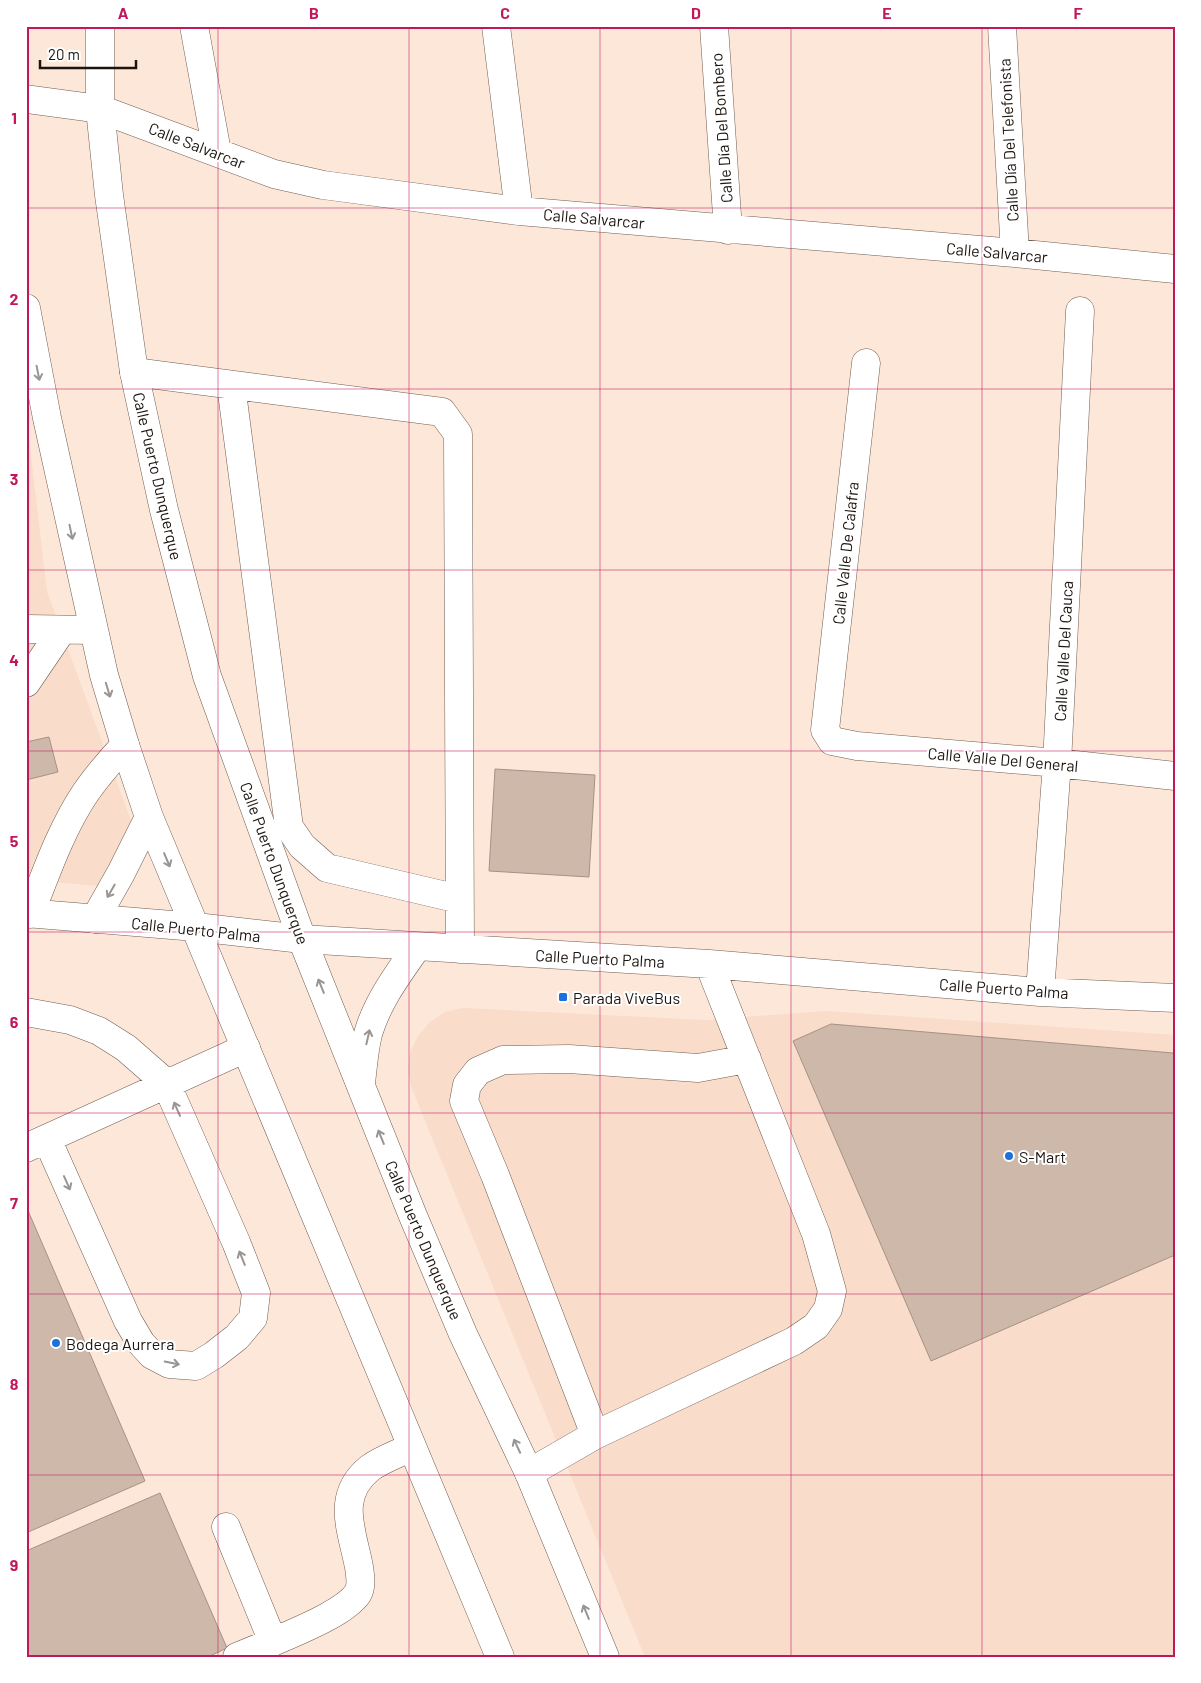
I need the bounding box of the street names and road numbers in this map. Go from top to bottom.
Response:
street label: Calle Día Del Bombero [706,52,736,204]
street label: Calle Día Del Telefonista [994,58,1022,222]
street label: Calle Salvarcar [146,118,248,172]
street label: Calle Salvarcar [543,204,646,232]
street label: Calle Salvarcar [946,238,1049,266]
street label: Calle Puerto Dunquerque [129,390,187,562]
street label: Calle Valle De Calafra [828,481,862,625]
street label: Calle Valle Del Cauca [1050,580,1076,722]
street label: Calle Valle Del General [927,743,1079,775]
street label: Calle Puerto Dunquerque [237,779,313,947]
street label: Calle Puerto Palma [131,913,261,945]
street label: Calle Puerto Palma [535,945,665,971]
street label: Calle Puerto Palma [939,974,1069,1002]
street label: Calle Puerto Dunquerque [382,1157,466,1323]

